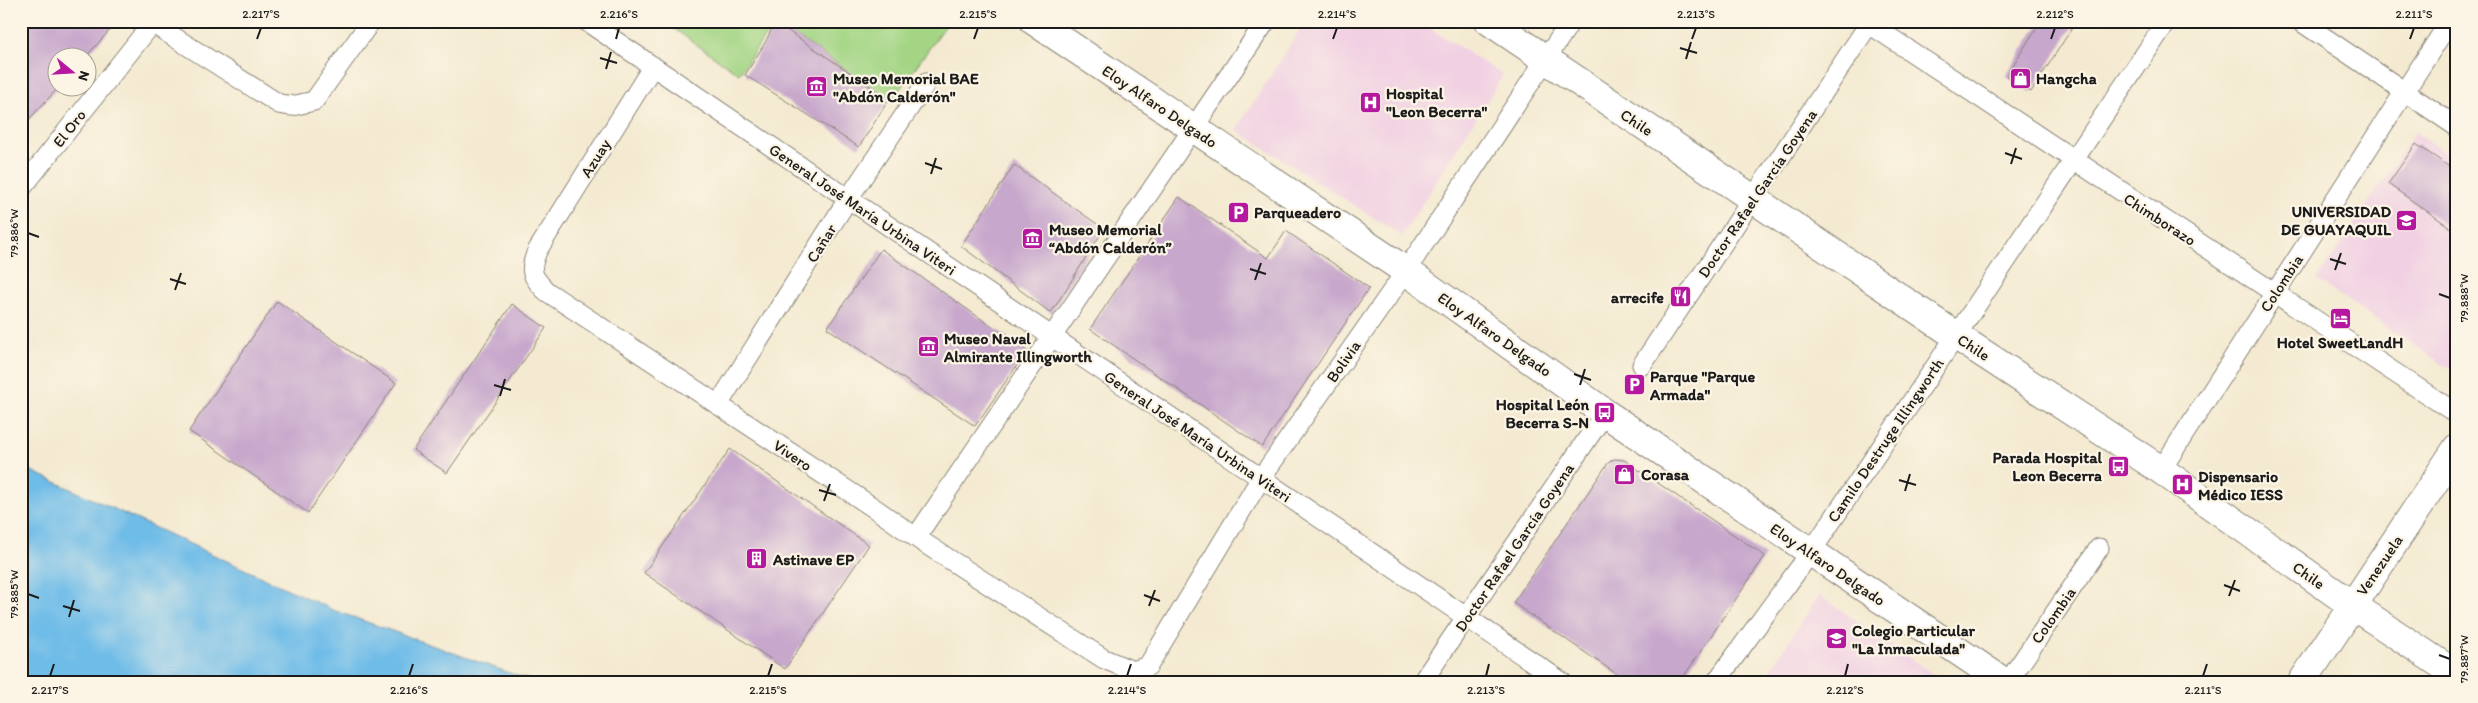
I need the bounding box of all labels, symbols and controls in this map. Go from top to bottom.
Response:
text: 2.217°S [242,7,280,21]
text: 2.216°S [600,7,638,21]
text: 2.215°S [959,7,997,21]
text: 2.214°S [1318,7,1357,21]
text: 2.213°S [1677,7,1715,21]
text: 2.212°S [2036,7,2074,21]
text: 2.211°S [2396,7,2433,21]
north arrow [48,48,98,98]
street label: Eloy Alfaro Delgado [1099,61,1221,152]
shop icon: Hangcha [2008,66,2032,90]
text: N [74,69,93,83]
place label: Museo Memorial BAE "Abdón Calderón" [833,69,979,106]
place label: Hangcha [2036,69,2097,89]
museum icon: Museo Memorial BAE "Abdón Calderón" [805,75,829,99]
place label: Hospital "Leon Becerra" [1386,84,1488,121]
hospital icon: Hospital "Leon Becerra" [1358,90,1382,114]
street label: Chile [1617,105,1657,140]
street label: Doctor Rafael García Goyena [1694,105,1821,281]
street label: El Oro [49,106,90,151]
street label: Azuay [576,135,615,181]
street label: General José María Urbina Viteri [766,140,960,279]
street label: Chimborazo [2120,189,2199,250]
parking icon: Parqueadero [1226,200,1250,224]
place label: UNIVERSIDAD DE GUAYAQUIL [2281,202,2392,239]
place label: Parqueadero [1254,203,1341,223]
school or university icon: UNIVERSIDAD DE GUAYAQUIL [2395,208,2419,232]
text: 79.886°W [7,209,21,257]
street label: Cañar [802,220,841,266]
place label: Museo Memorial “Abdón Calderón” [1049,220,1172,257]
museum icon: Museo Memorial “Abdón Calderón” [1021,226,1045,250]
street label: Colombia [2256,250,2307,316]
text: 79.888°W [2457,274,2471,322]
restaurant icon: arrecife [1668,285,1692,309]
street label: Eloy Alfaro Delgado [1434,288,1555,381]
place label: arrecife [1611,288,1664,307]
hotel icon: Hotel SweetLandH [2328,306,2352,330]
place label: Museo Naval Almirante Illingworth [943,329,1092,367]
street label: Chile [1954,330,1994,365]
place label: Hotel SweetLandH [2277,333,2403,352]
museum icon: Museo Naval Almirante Illingworth [916,335,940,359]
street label: Bolivia [1322,336,1365,386]
street label: Camilo Destruge Illingworth [1823,354,1948,526]
street label: General José María Urbina Viteri [1101,367,1295,506]
place label: Parque "Parque Armada" [1649,367,1756,404]
parking icon: Parque "Parque Armada" [1622,373,1646,397]
place label: Hospital León Becerra S-N [1496,395,1589,432]
bus stop icon: Hospital León Becerra S-N [1593,401,1617,425]
street label: Vivero [770,436,816,475]
place label: Parada Hospital Leon Becerra [1993,448,2102,485]
bus stop icon: Parada Hospital Leon Becerra [2106,454,2130,478]
street label: Doctor Rafael García Goyena [1451,459,1578,635]
shop icon: Corasa [1613,462,1637,486]
place label: Corasa [1641,465,1690,484]
place label: Dispensario Médico IESS [2198,467,2283,504]
hospital icon: Dispensario Médico IESS [2170,473,2194,497]
street label: Eloy Alfaro Delgado [1767,519,1889,610]
street label: Venezuela [2352,531,2407,599]
building icon: Astinave EP [745,547,769,571]
place label: Astinave EP [772,550,855,569]
street label: Chile [2289,558,2329,593]
text: 79.885°W [7,570,21,618]
street label: Colombia [2027,583,2080,647]
place label: Colegio Particular "La Inmaculada" [1852,621,1976,658]
school or university icon: Colegio Particular "La Inmaculada" [1824,627,1848,651]
text: 79.887°W [2457,635,2471,683]
text: 2.217°S [31,683,69,697]
text: 2.216°S [390,683,428,697]
text: 2.215°S [749,683,787,697]
text: 2.214°S [1108,683,1147,697]
text: 2.213°S [1467,683,1505,697]
text: 2.212°S [1826,683,1864,697]
text: 2.211°S [2185,683,2222,697]

